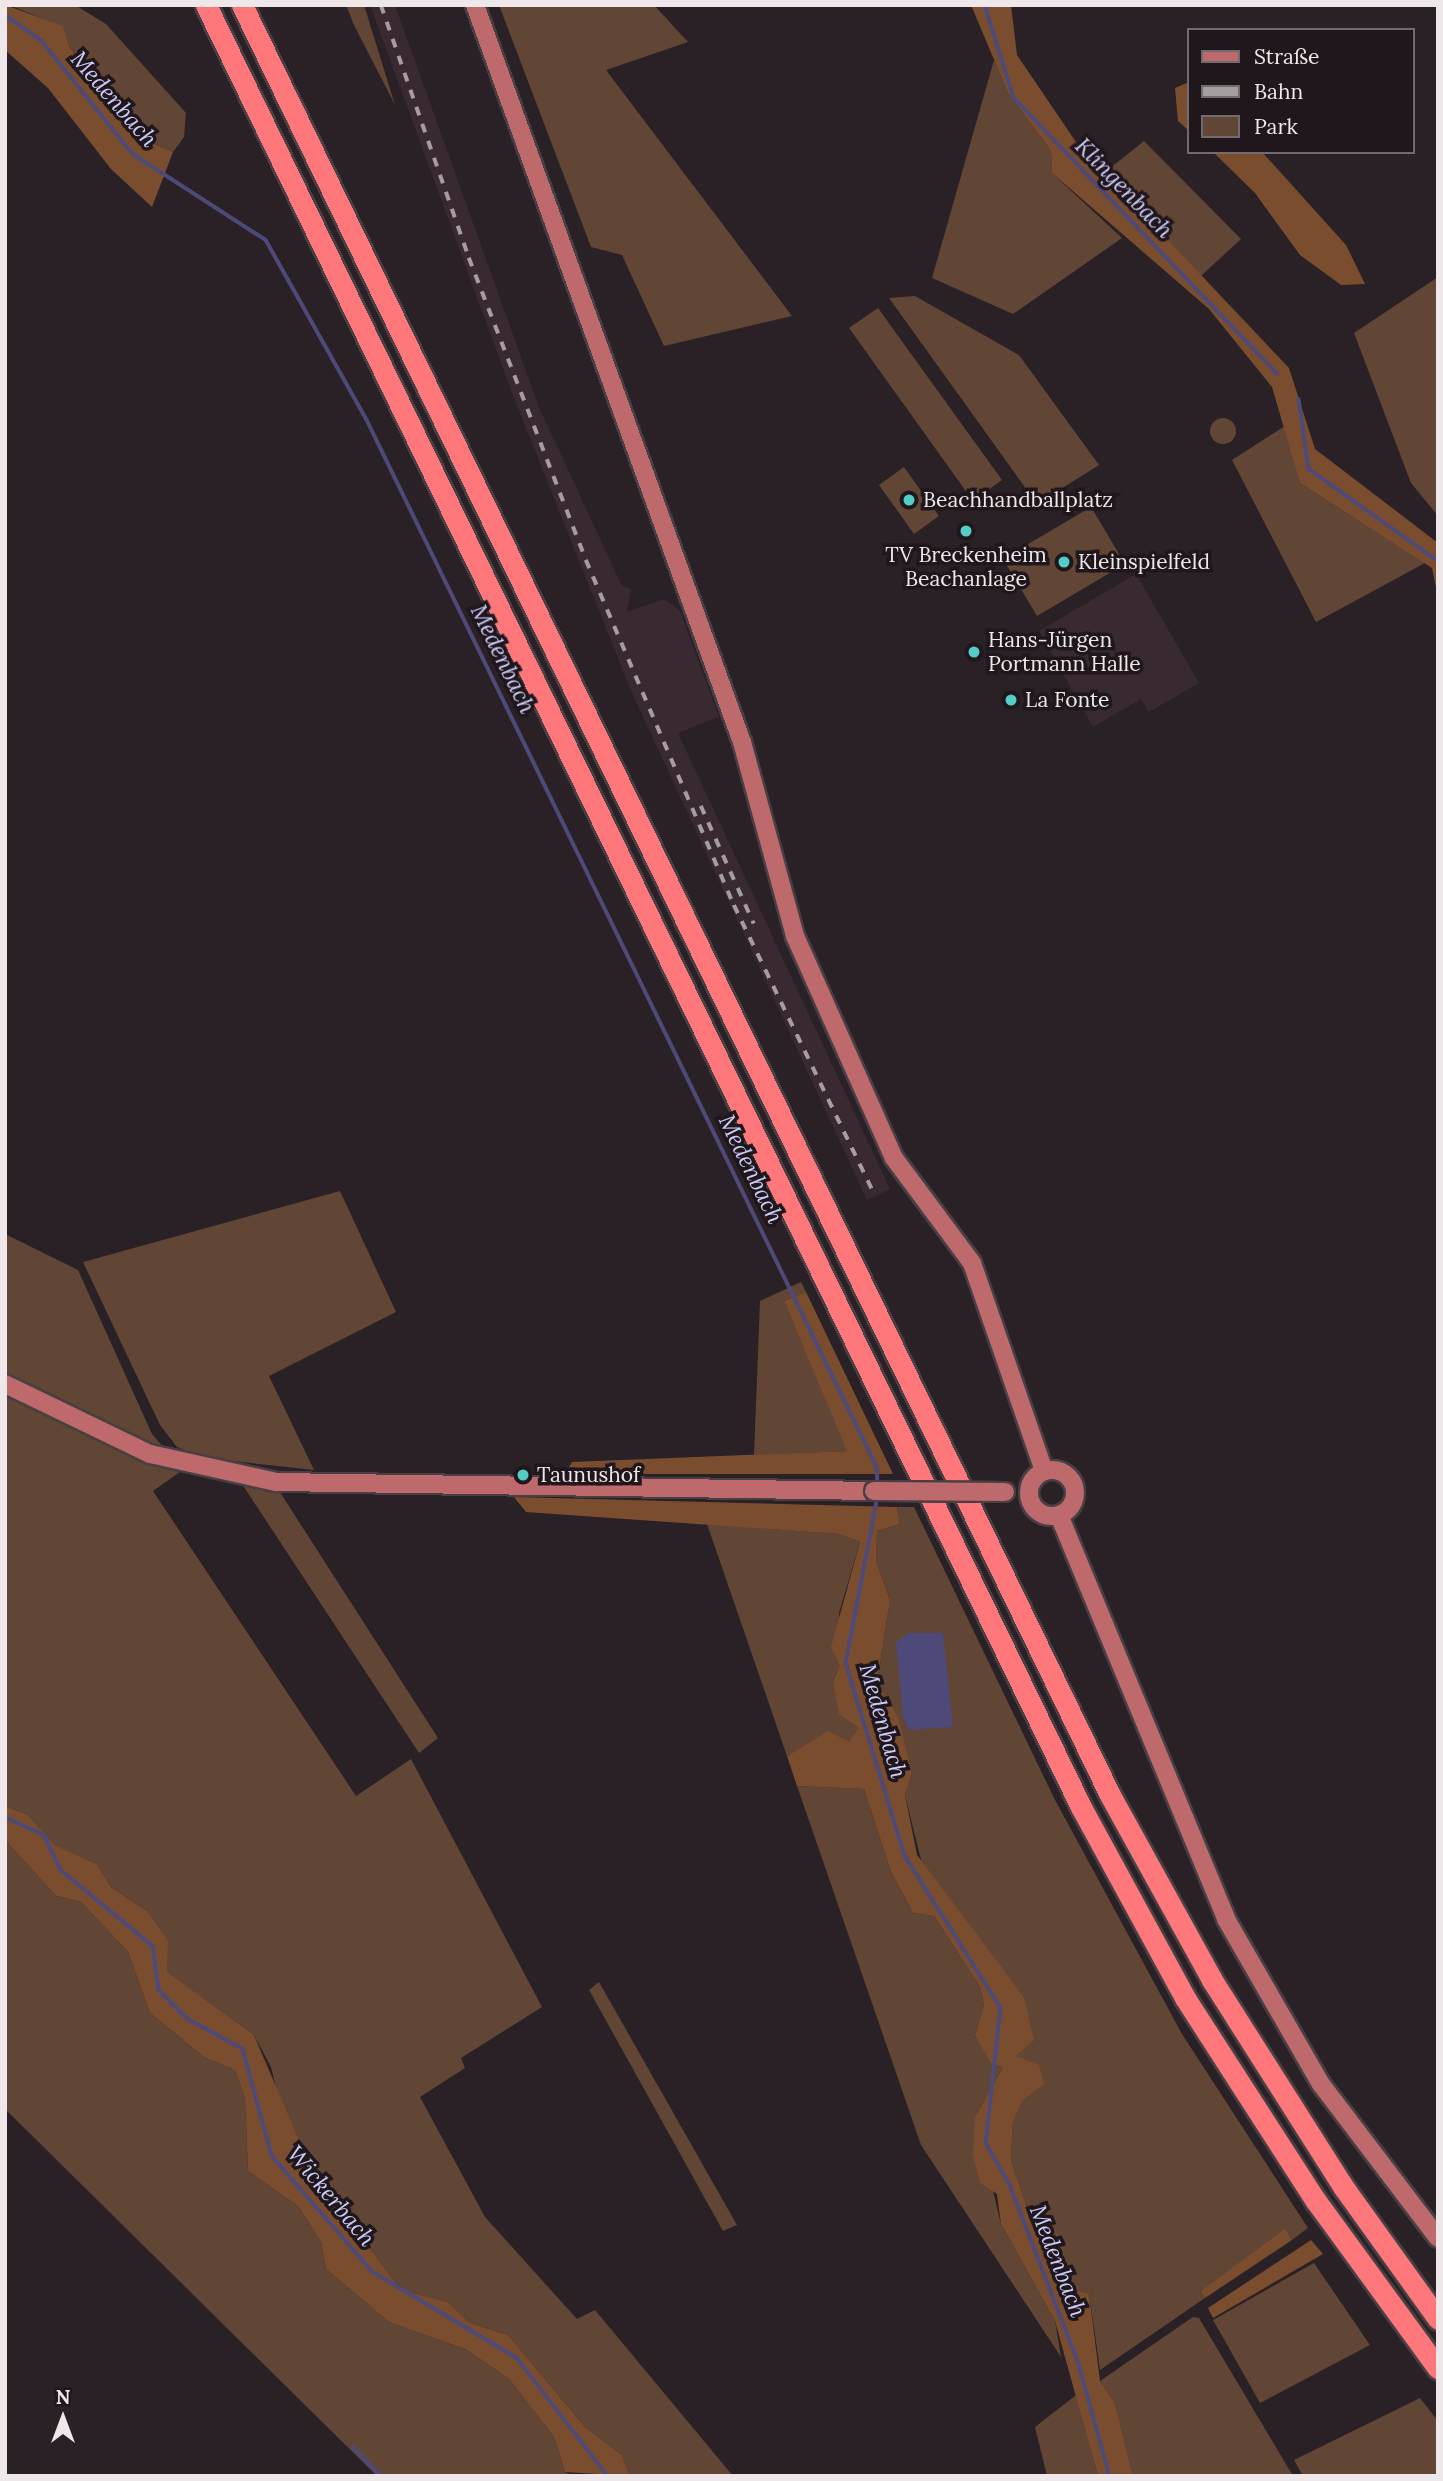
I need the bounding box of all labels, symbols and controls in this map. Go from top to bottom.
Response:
legend [1188,28,1415,154]
text: Straße [1254,43,1319,70]
water label: Medenbach [65,45,163,153]
text: Bahn [1254,78,1303,105]
text: Park [1254,113,1298,140]
water label: Klingenbach [1069,132,1179,244]
place label: Beachhandballplatz [923,487,1113,513]
marker: Beachhandballplatz [901,492,917,508]
marker: TV Breckenheim Beachanlage [958,523,974,539]
place label: TV Breckenheim Beachanlage [885,542,1047,592]
place label: Kleinspielfeld [1078,549,1210,575]
marker: Kleinspielfeld [1056,554,1072,570]
water label: Medenbach [465,600,541,718]
place label: Hans-Jürgen Portmann Halle [988,627,1141,677]
marker: Hans-Jürgen Portmann Halle [966,644,982,660]
place label: La Fonte [1025,687,1110,713]
marker: La Fonte [1003,692,1019,708]
water label: Medenbach [713,1110,789,1228]
place label: Taunushof [537,1462,640,1488]
marker: Taunushof [515,1467,531,1483]
water label: Medenbach [853,1660,913,1782]
water label: Wickerbach [281,2140,381,2252]
water label: Medenbach [1024,2201,1092,2321]
north arrow [28,2383,98,2453]
text: N [56,2385,70,2409]

